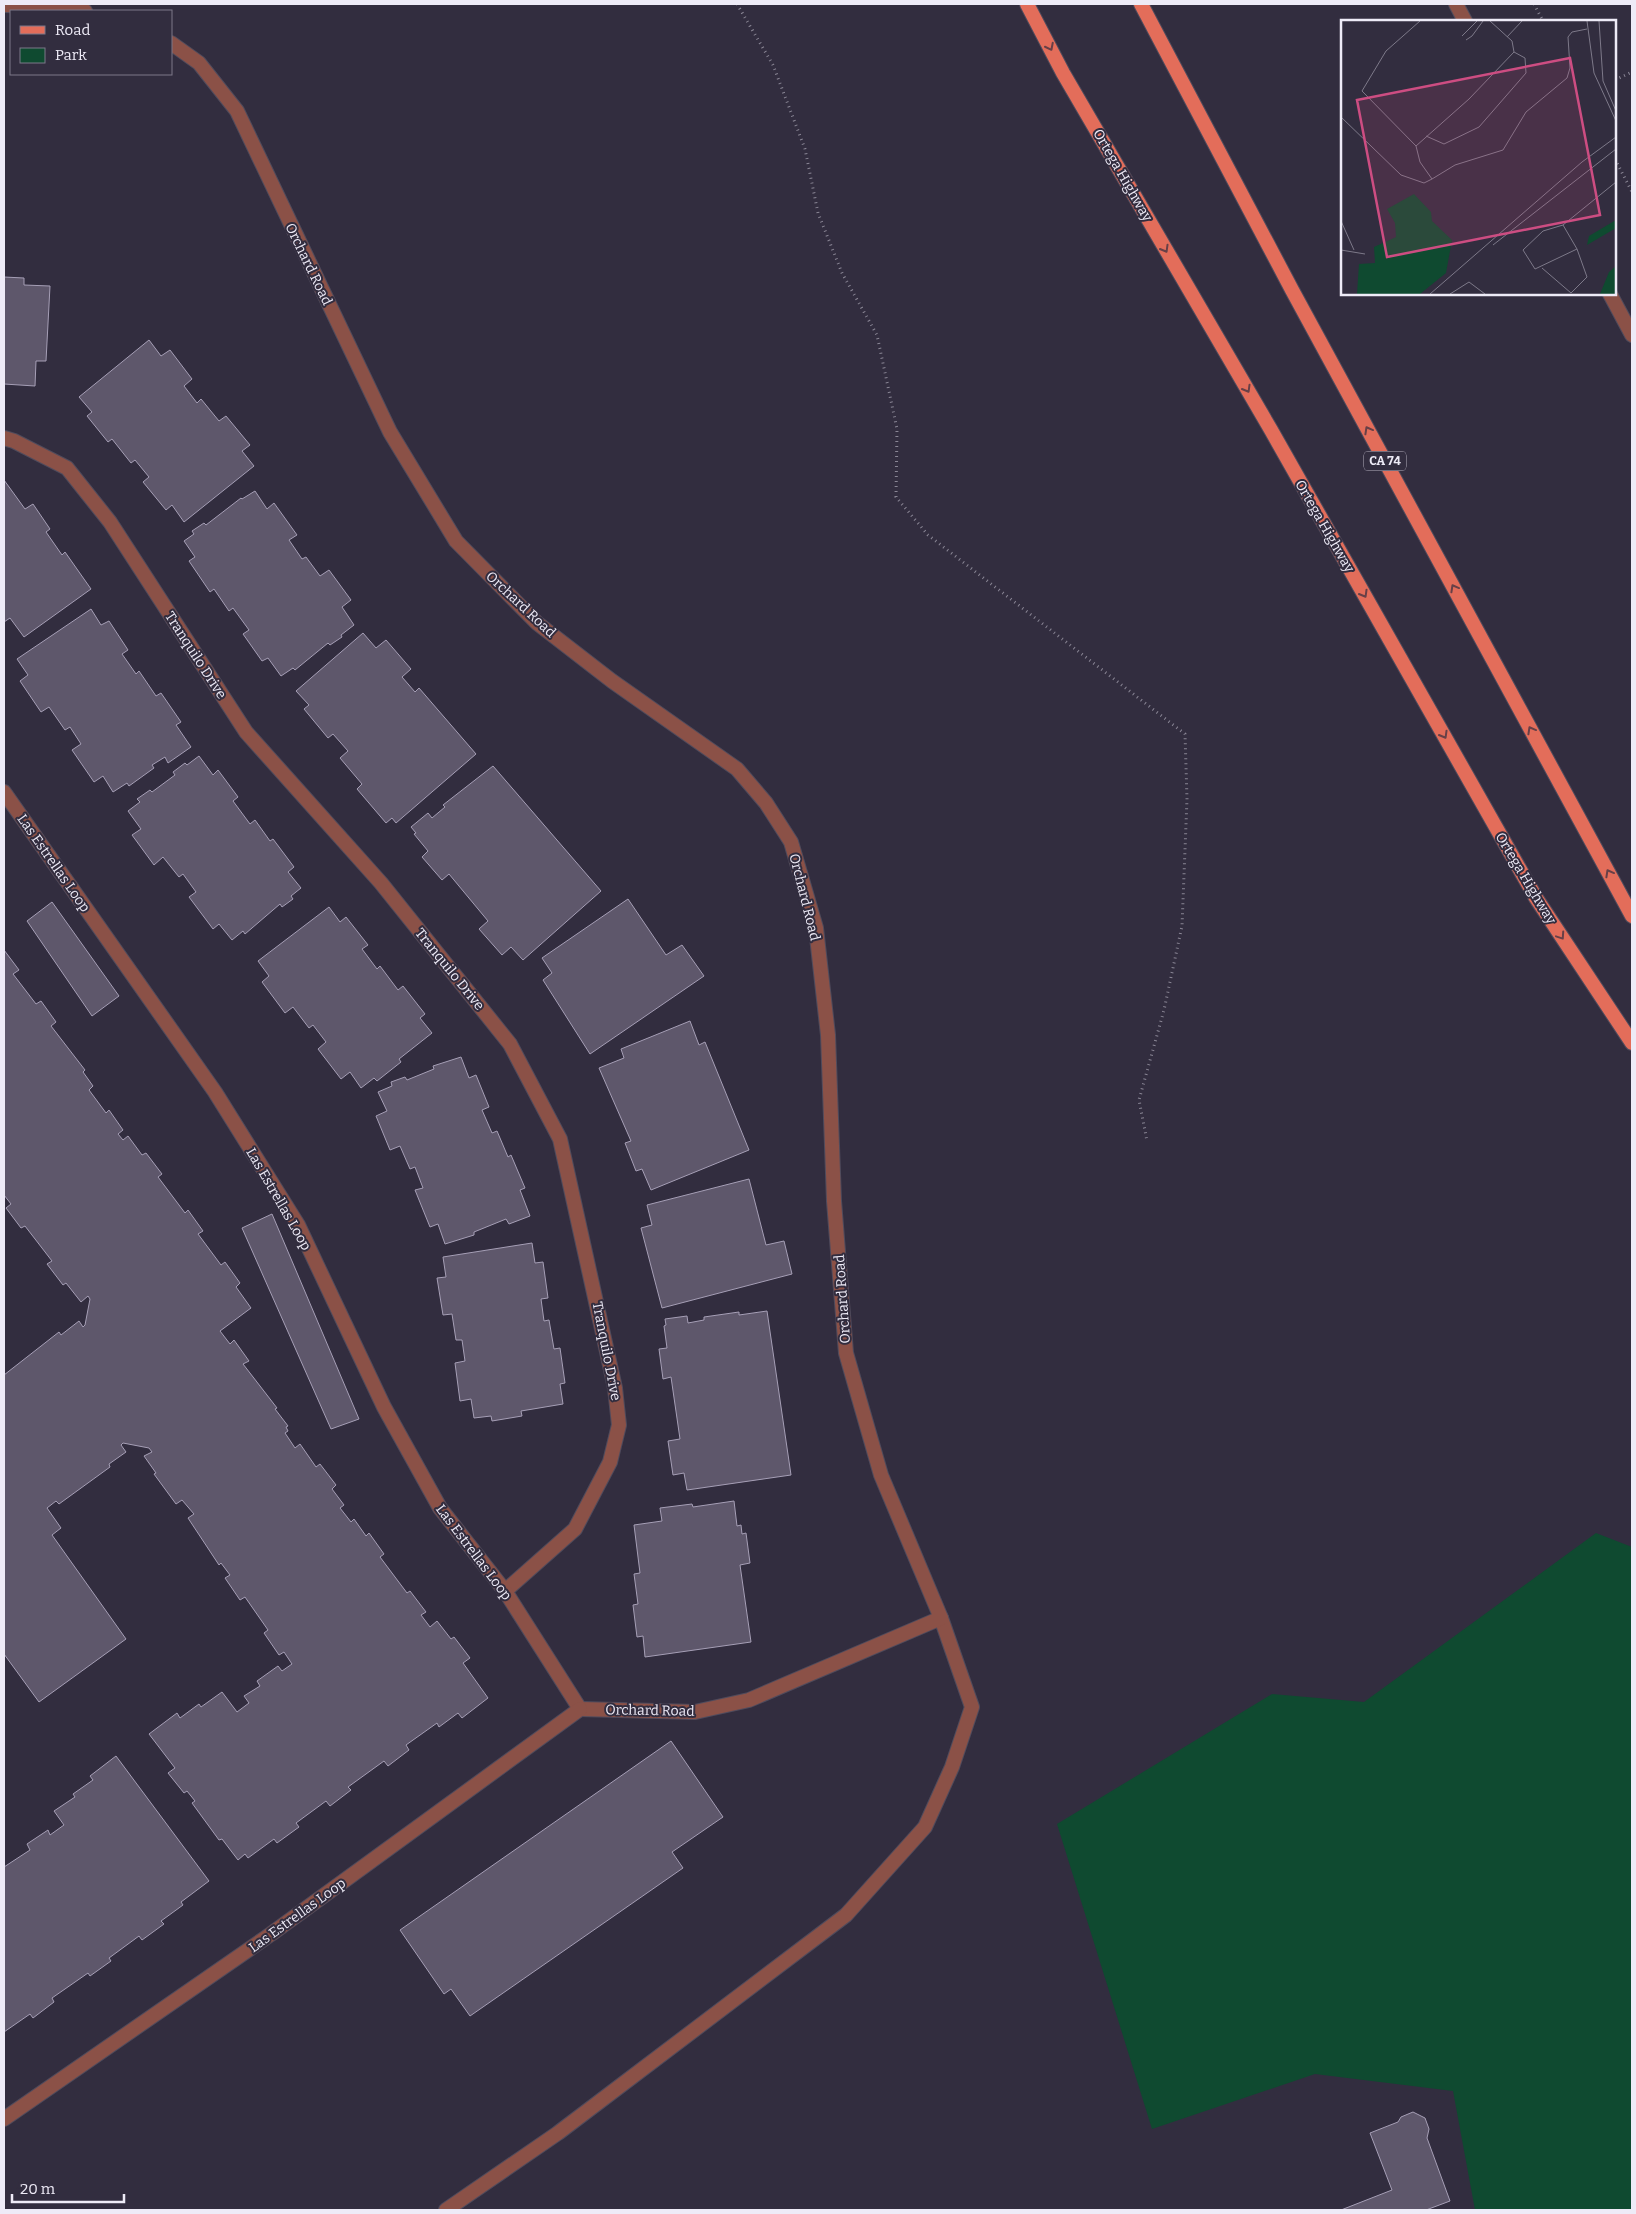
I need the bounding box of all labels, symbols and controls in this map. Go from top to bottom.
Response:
legend [10,10,172,75]
inset map [1341,20,1616,295]
text: Road [55,21,90,39]
one-way arrow [1044,42,1054,51]
text: Park [55,46,87,64]
street label: Ortega Highway [1089,126,1156,225]
street label: Orchard Road [281,220,336,308]
one-way arrow [1159,243,1169,252]
one-way arrow [1241,384,1251,393]
one-way arrow [1364,426,1374,435]
road number: CA 74 [1364,452,1406,471]
street label: Ortega Highway [1291,477,1358,576]
street label: Orchard Road [482,568,559,641]
one-way arrow [1450,584,1460,593]
one-way arrow [1357,589,1367,598]
street label: Tranquilo Drive [161,609,230,702]
one-way arrow [1527,727,1537,736]
one-way arrow [1438,730,1448,739]
street label: Las Estrellas Loop [14,811,94,915]
street label: Ortega Highway [1492,829,1560,928]
street label: Orchard Road [785,852,824,942]
one-way arrow [1605,869,1615,878]
street label: Tranquilo Drive [411,925,488,1014]
one-way arrow [1555,930,1564,940]
street label: Las Estrellas Loop [242,1145,315,1253]
street label: Orchard Road [831,1254,854,1344]
street label: Tranquilo Drive [589,1300,624,1402]
street label: Las Estrellas Loop [432,1501,515,1604]
street label: Orchard Road [605,1701,695,1720]
street label: Las Estrellas Loop [246,1875,349,1956]
scale bar [12,2172,125,2204]
text: 20 m [20,2180,56,2198]

